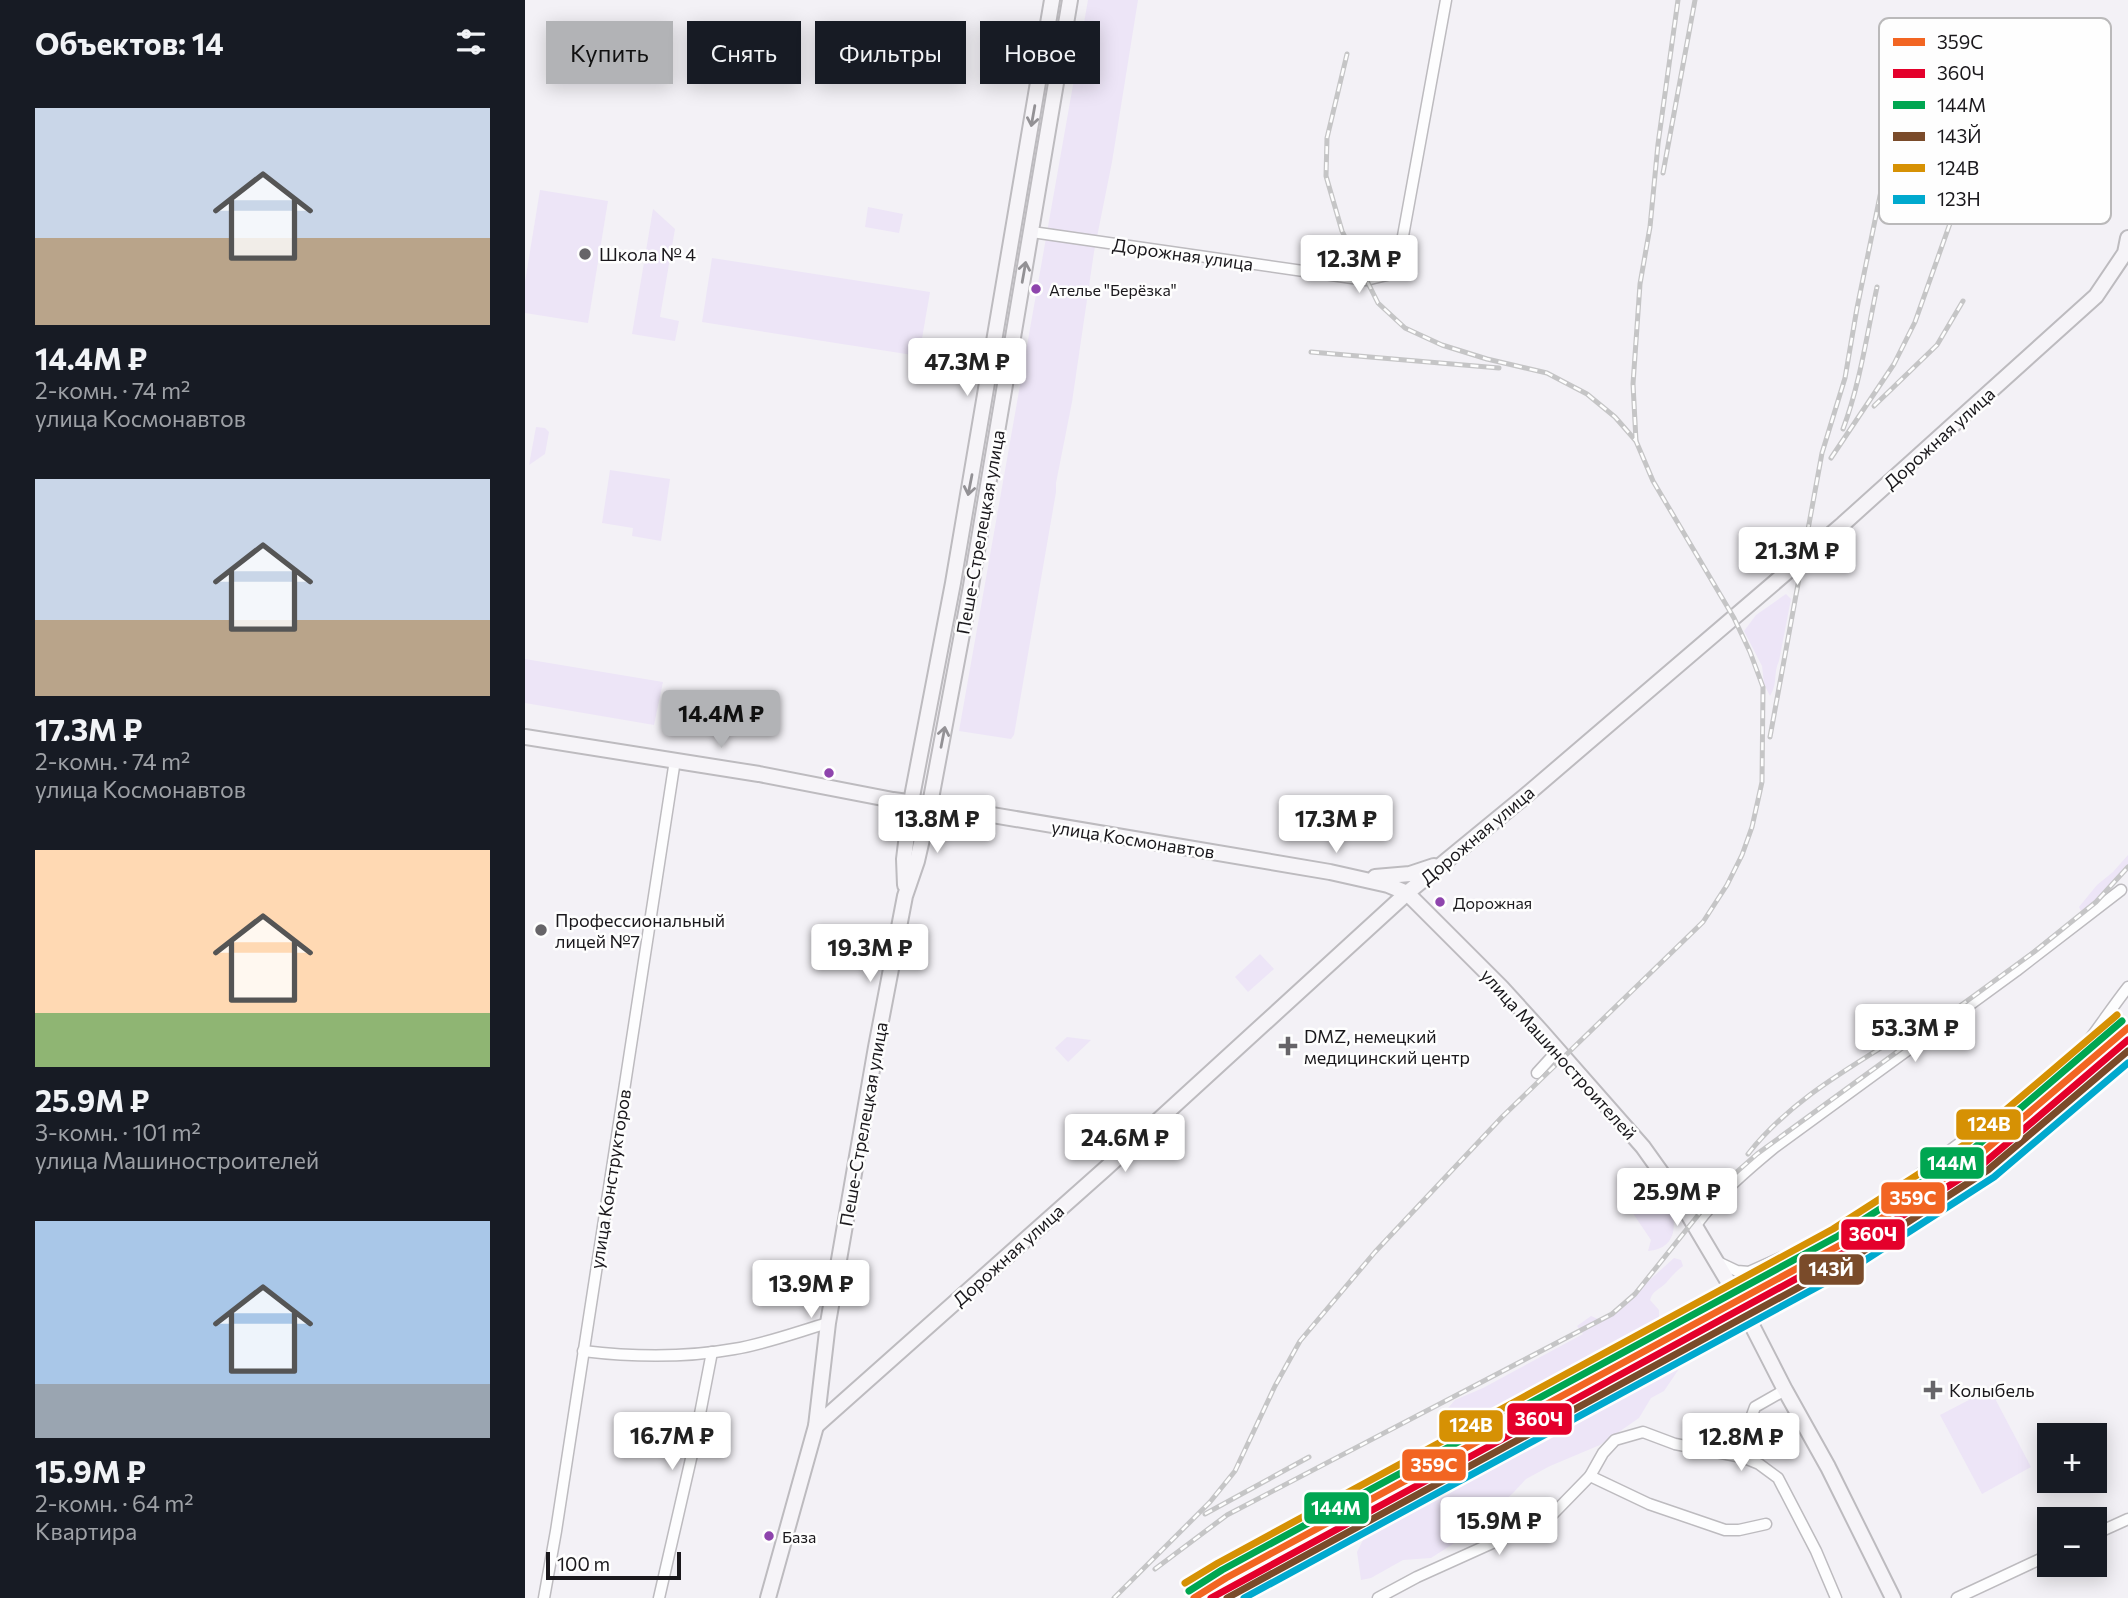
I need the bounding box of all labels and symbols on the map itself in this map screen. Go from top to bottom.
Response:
legend [1879,18,2111,224]
text: 359С [1937,30,1983,53]
text: 360Ч [1937,61,1985,84]
text: 144М [1937,93,1986,116]
one-way arrow [1026,104,1039,127]
text: 143Й [1937,124,1982,147]
text: 124В [1937,156,1979,179]
text: 123Н [1937,187,1981,210]
street label: Дорожная улица [1111,233,1255,275]
pin: 12.3M ₽ [1294,236,1424,295]
place label: Школа № 4 [599,243,696,265]
marker: Школа № 4 [577,246,593,262]
one-way arrow [1018,261,1032,284]
place label: Ателье "Берёзка" [1049,280,1177,299]
marker: Ателье "Берёзка" [1029,282,1043,296]
pin: 47.3M ₽ [902,338,1032,398]
street label: Дорожная улица [1879,382,1999,494]
street label: Пеше-Стрелецкая улица [951,428,1009,636]
one-way arrow [962,473,976,496]
pin: 21.3M ₽ [1732,528,1862,587]
pin: 14.4M ₽ [656,690,786,750]
one-way arrow [937,726,950,749]
unlabelled marker [822,766,836,780]
street label: Дорожная улица [1416,781,1538,889]
pin: 13.8M ₽ [872,796,1002,855]
pin: 17.3M ₽ [1271,796,1401,855]
street label: улица Космонавтов [1050,815,1216,863]
place label: Дорожная [1453,893,1532,912]
marker: Дорожная [1433,895,1447,909]
place label: Профессиональный лицей №7 [555,909,725,952]
marker: Профессиональный лицей №7 [533,922,549,938]
pin: 19.3M ₽ [805,925,935,984]
street label: улица Машиностроителей [1476,964,1642,1144]
pin: 53.3M ₽ [1850,1004,1980,1064]
street label: Пеше-Стрелецкая улица [834,1020,892,1228]
place label: DMZ, немецкий медицинский центр [1304,1025,1470,1068]
marker: DMZ, немецкий медицинский центр [1278,1036,1298,1056]
street label: улица Конструкторов [585,1088,635,1270]
line badge: 124В [1955,1108,2022,1141]
text: 124В [1967,1112,2011,1135]
pin: 24.6M ₽ [1060,1114,1190,1174]
line badge: 144М [1919,1146,1985,1180]
text: 144М [1927,1151,1977,1174]
pin: 25.9M ₽ [1612,1168,1742,1228]
line badge: 359С [1880,1181,1946,1215]
text: 359С [1890,1186,1936,1209]
street label: Дорожная улица [948,1199,1068,1311]
line badge: 360Ч [1840,1218,1906,1251]
text: 360Ч [1849,1222,1897,1245]
line badge: 143Й [1798,1253,1865,1286]
text: 143Й [1808,1257,1854,1280]
pin: 13.9M ₽ [746,1260,876,1320]
place label: Колыбель [1949,1379,2035,1401]
marker: Колыбель [1923,1380,1943,1400]
line badge: 360Ч [1506,1402,1573,1436]
text: 360Ч [1515,1407,1563,1430]
line badge: 124В [1438,1409,1504,1443]
pin: 16.7M ₽ [607,1412,737,1472]
text: 124В [1449,1413,1493,1436]
pin: 12.8M ₽ [1676,1414,1806,1473]
line badge: 359С [1401,1448,1467,1482]
text: 359С [1411,1453,1457,1476]
line badge: 144М [1303,1491,1370,1525]
text: 144М [1311,1496,1361,1519]
pin: 15.9M ₽ [1434,1498,1564,1557]
place label: База [782,1527,816,1546]
marker: База [762,1529,776,1543]
scale bar [546,1549,681,1581]

